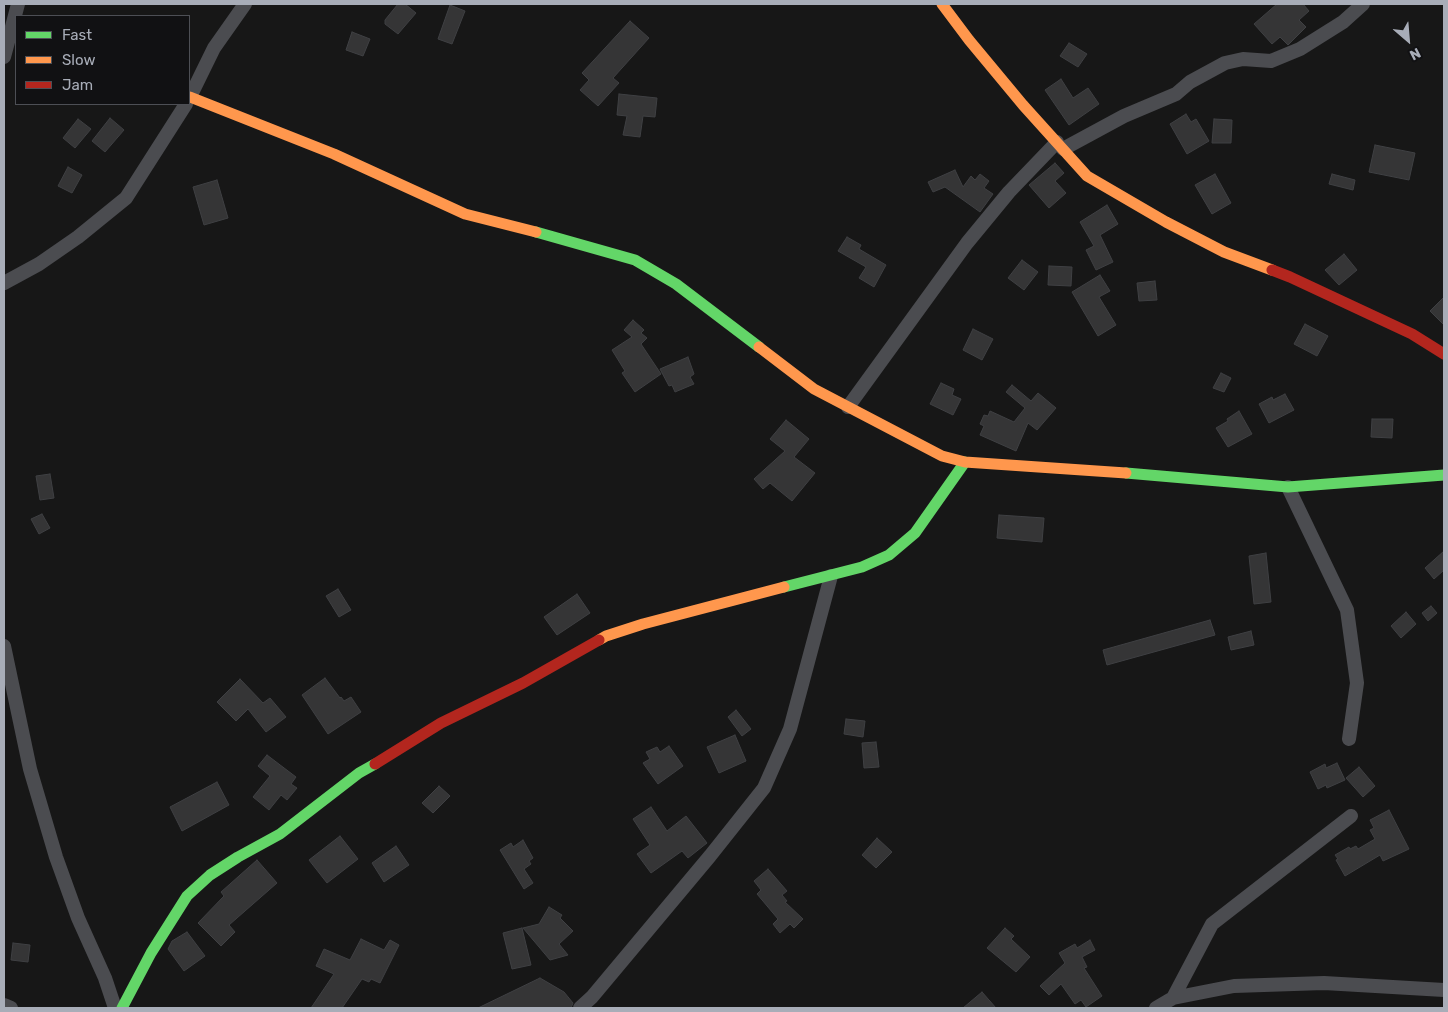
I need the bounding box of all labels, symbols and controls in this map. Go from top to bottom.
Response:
legend [15,15,190,105]
north arrow [1383,15,1433,65]
text: Fast [62,26,92,44]
text: N [1407,44,1423,64]
text: Slow [62,51,95,69]
text: Jam [62,76,93,94]

